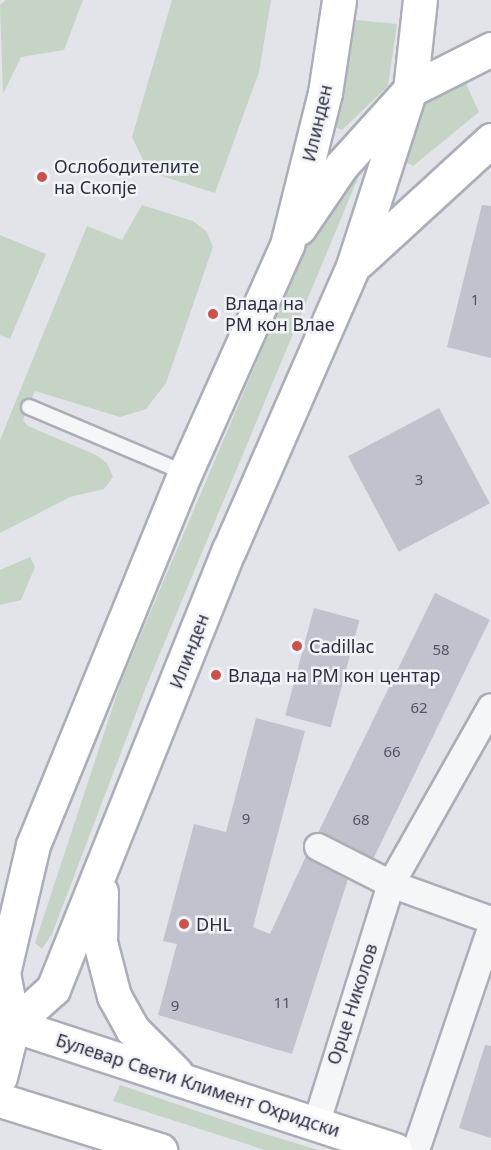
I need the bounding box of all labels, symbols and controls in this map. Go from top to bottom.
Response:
street label: Илинден [298,82,336,164]
place label: Ослободителите на Скопје [54,156,199,198]
marker: Ослободителите на Скопје [35,170,49,184]
house number: 1 [471,291,479,309]
place label: Влада на РМ кон Влае [225,293,335,336]
marker: Влада на РМ кон Влае [206,307,220,321]
house number: 3 [415,471,423,489]
street label: Илинден [165,611,213,691]
place label: Cadillac [309,635,374,657]
marker: Cadillac [290,639,304,653]
house number: 58 [432,641,450,659]
place label: Влада на РМ кон центар [228,664,440,686]
marker: Влада на РМ кон центар [209,668,223,682]
house number: 62 [410,699,428,717]
house number: 66 [383,743,401,761]
house number: 9 [242,810,250,828]
house number: 68 [352,811,370,829]
place label: DHL [196,913,232,935]
marker: DHL [177,917,191,931]
street label: Орце Николов [322,941,382,1067]
house number: 11 [273,994,291,1012]
house number: 9 [171,997,179,1015]
street label: Булевар Свети Климент Охридски [53,1029,343,1141]

